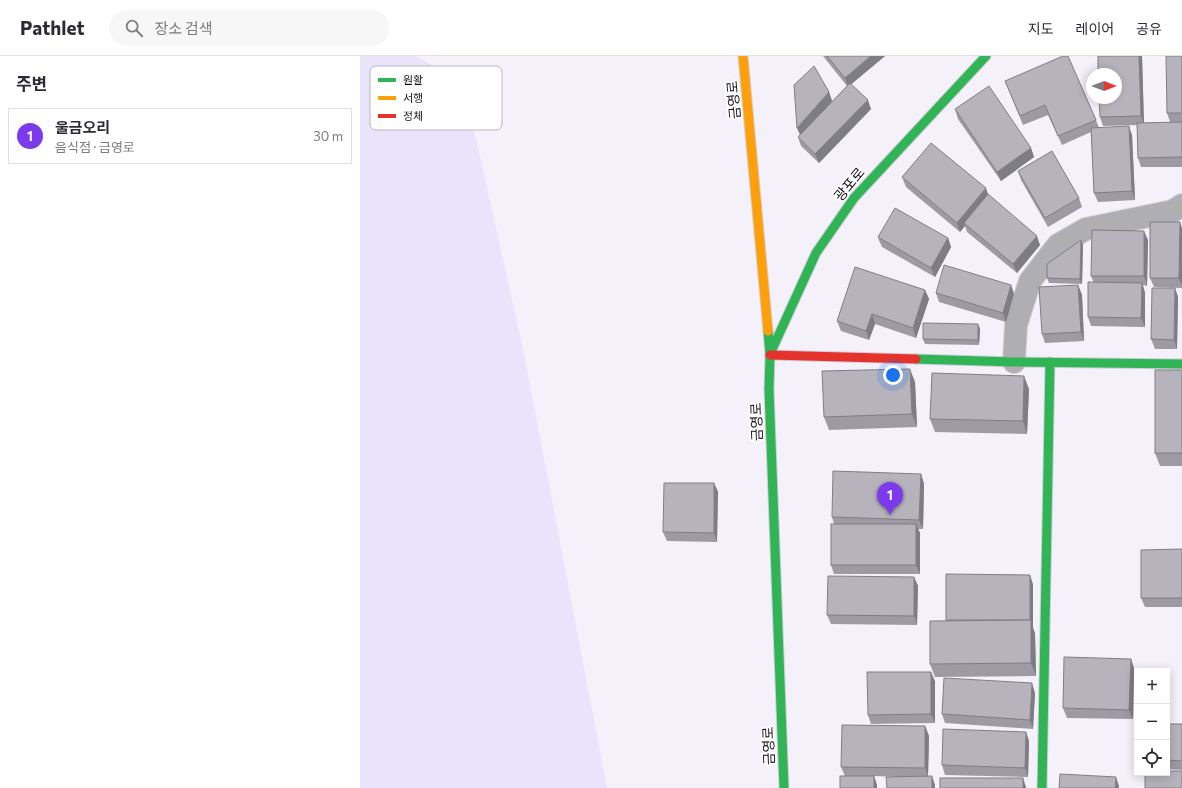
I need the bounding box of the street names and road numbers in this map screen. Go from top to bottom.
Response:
street label: 금영로 [723,80,743,120]
street label: 광포로 [830,164,868,204]
street label: 금영로 [747,402,765,442]
street label: 금영로 [759,726,777,766]

